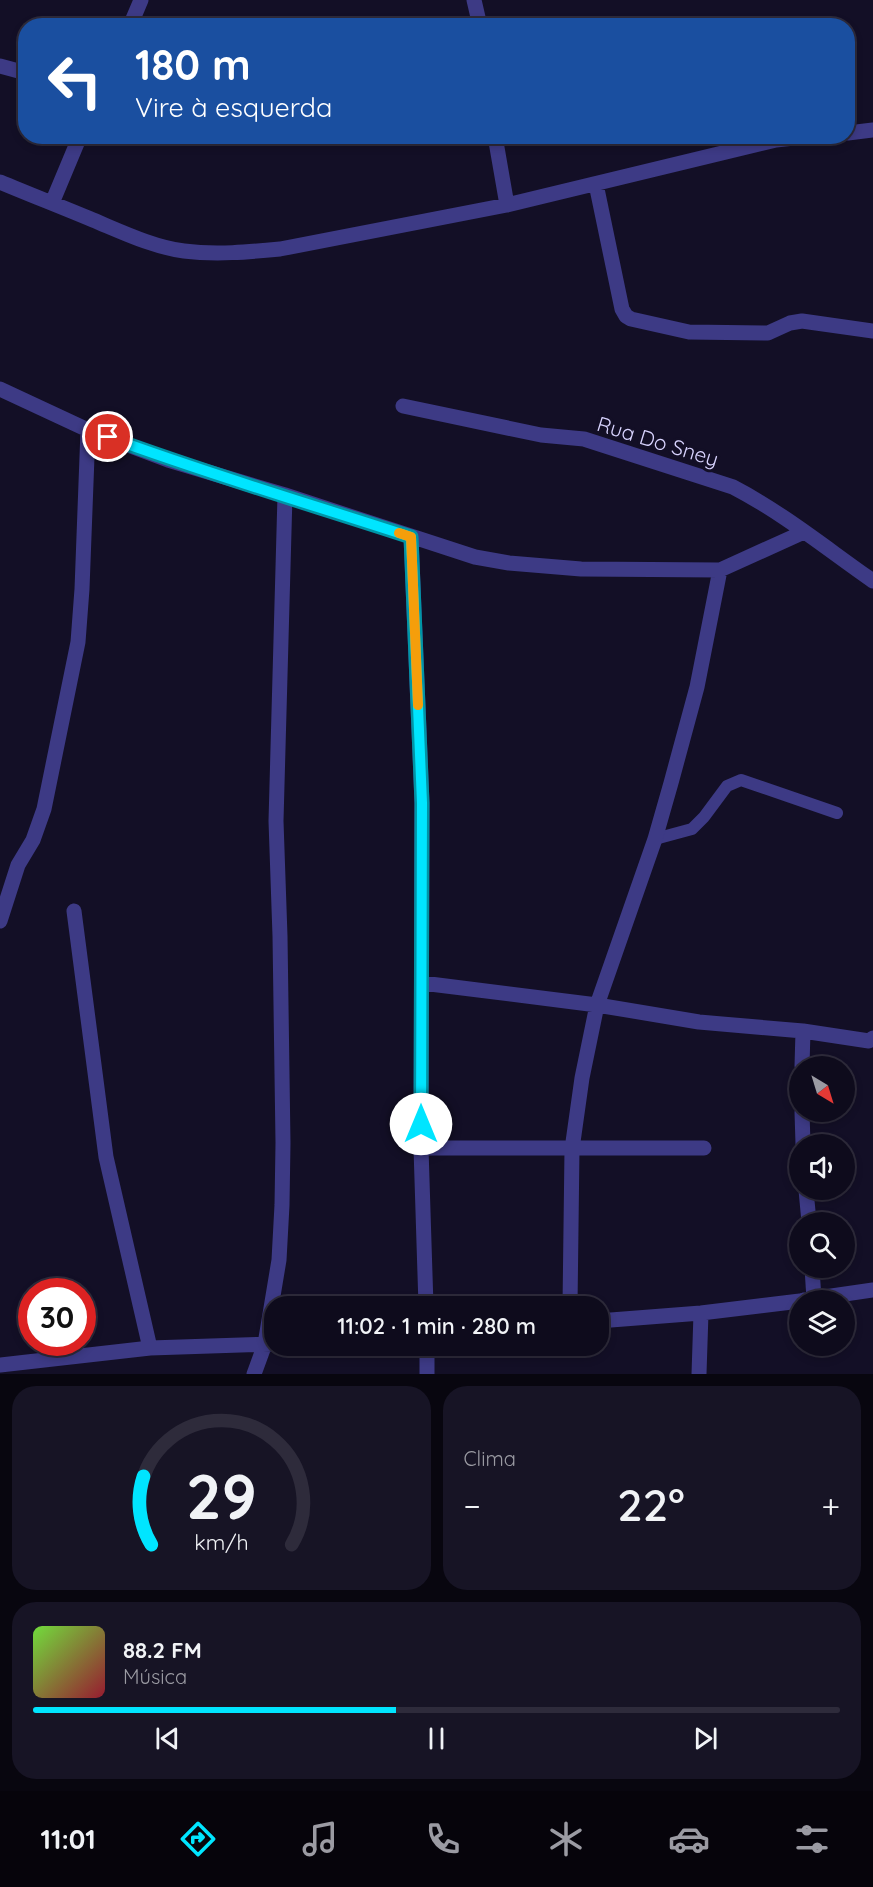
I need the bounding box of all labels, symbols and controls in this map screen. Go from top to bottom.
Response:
text: 180 m [135,38,251,91]
icon: left [36,42,114,120]
text: Vire à esquerda [135,90,332,124]
street label: Rua Do Sney [594,410,722,472]
pin [82,411,133,462]
icon: arrive [91,420,124,453]
north arrow [789,1056,855,1122]
map controls [789,1056,855,1356]
position arrow [389,1092,453,1156]
button: sound [789,1134,855,1200]
button: search [789,1212,855,1278]
speed limit sign: 30 [18,1278,96,1356]
button: layers [789,1290,855,1356]
text: 11:02 · 1 min · 280 m [337,1312,536,1340]
text: Clima [464,1446,516,1471]
text: 29 [186,1457,257,1535]
text: 22° [617,1476,685,1532]
text: − [464,1485,481,1526]
text: + [821,1485,840,1526]
text: km/h [194,1529,248,1555]
text: 88.2 FM [123,1636,202,1664]
text: Música [123,1664,187,1689]
icon: previous [151,1722,184,1755]
icon: pause [420,1722,453,1755]
icon: next [689,1722,722,1755]
icon: directions [177,1818,219,1860]
icon: music [299,1818,341,1860]
icon: phone [422,1818,464,1860]
icon: climate [545,1818,587,1860]
icon: car [668,1818,710,1860]
icon: filters [791,1818,833,1860]
text: 11:01 [40,1822,96,1856]

